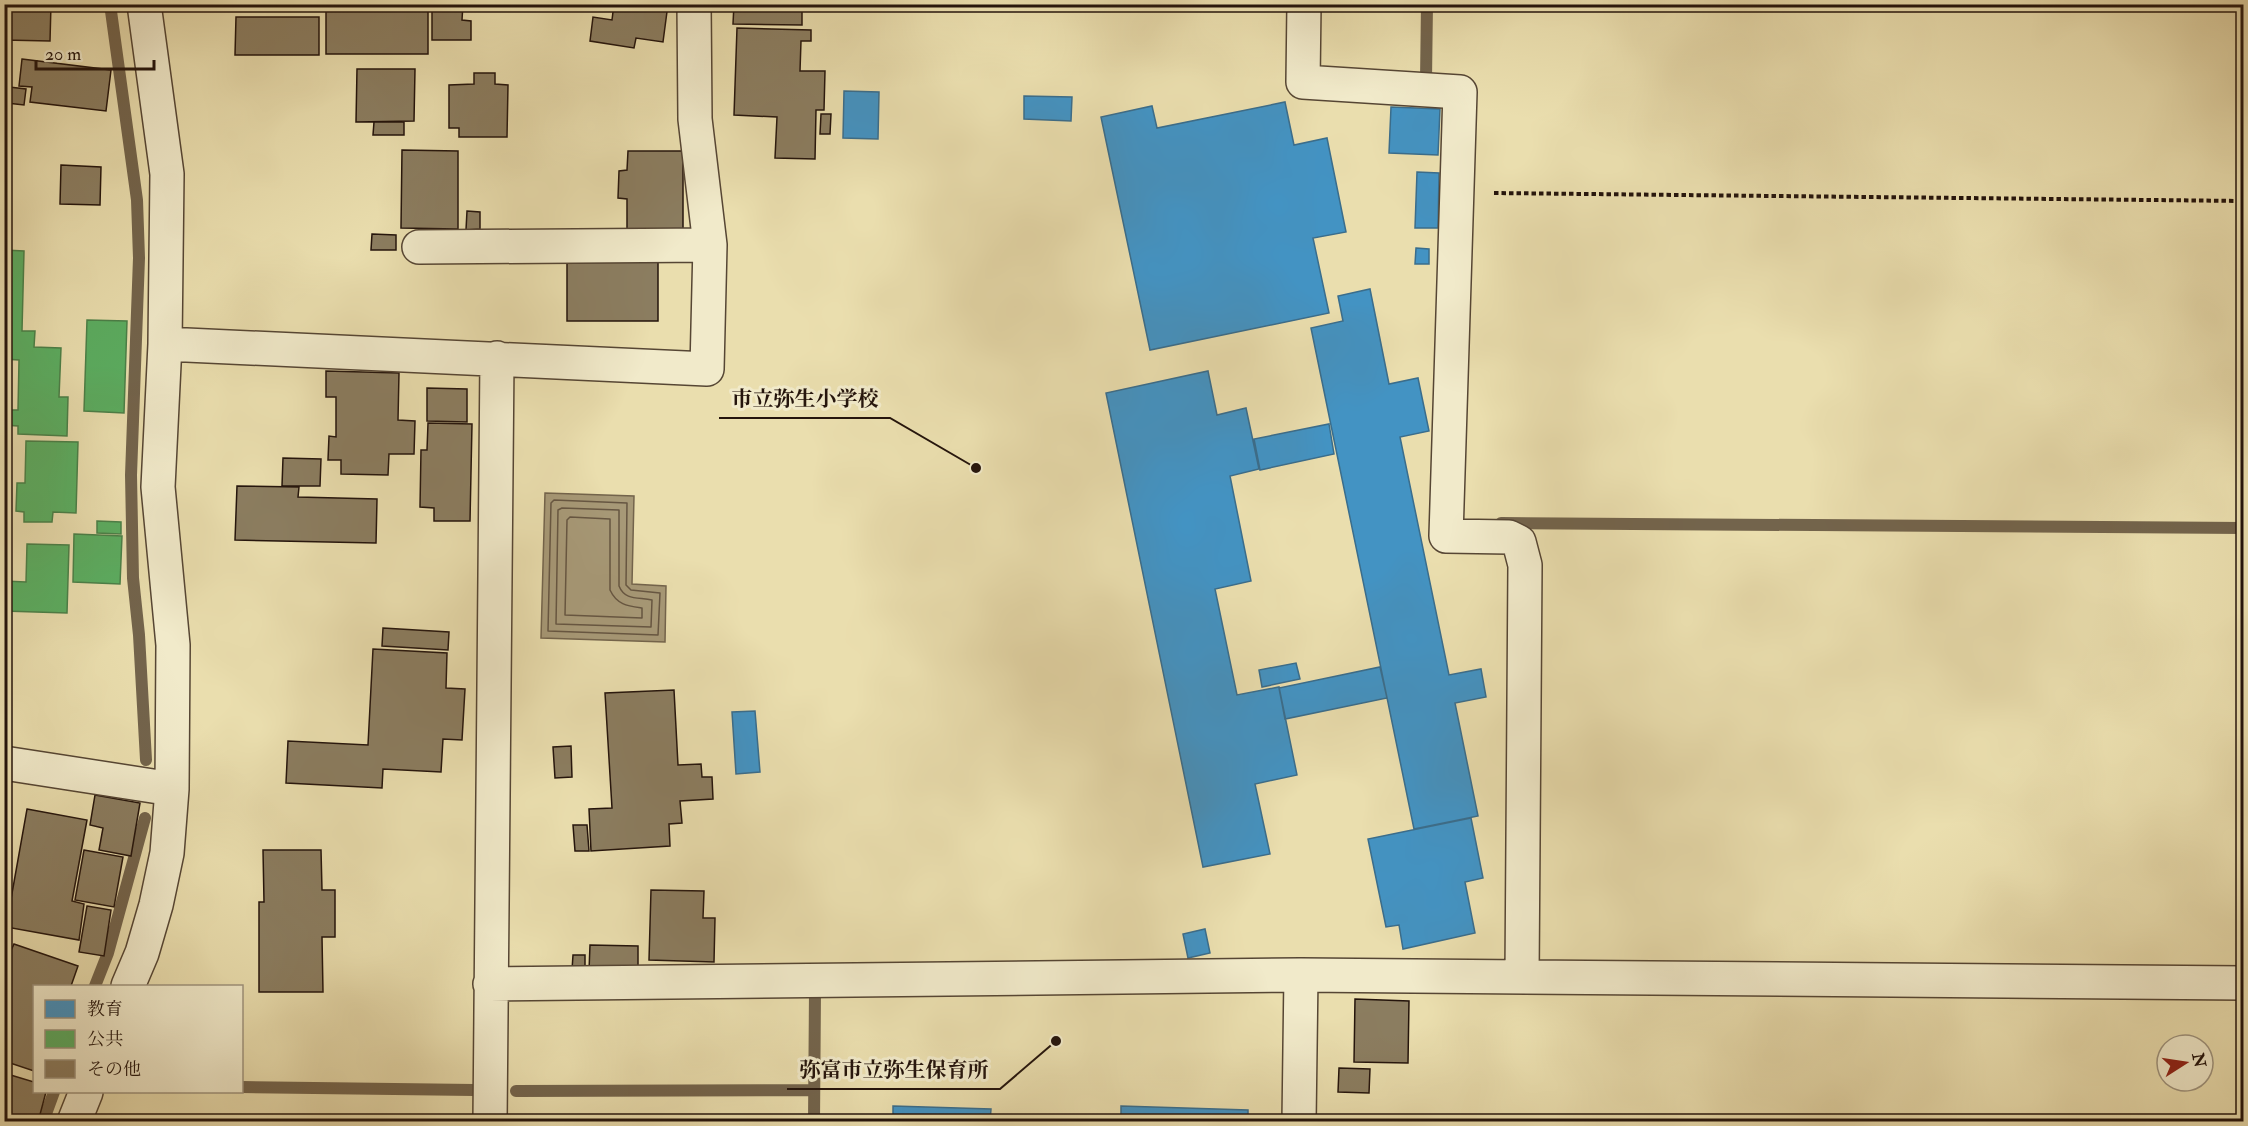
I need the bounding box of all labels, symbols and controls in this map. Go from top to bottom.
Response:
scale bar [36,33,154,71]
text: 20 m [45,43,81,66]
callout: 市立弥生小学校 [719,379,890,418]
text: 市立弥生小学校 [732,386,879,413]
legend [33,985,243,1093]
text: 教育 [87,998,123,1021]
text: 公共 [87,1028,123,1051]
north arrow [2155,1033,2215,1093]
callout: 弥富市立弥生保育所 [787,1050,1000,1089]
text: N [2187,1050,2210,1070]
text: 弥富市立弥生保育所 [800,1057,989,1084]
text: その他 [87,1058,141,1081]

